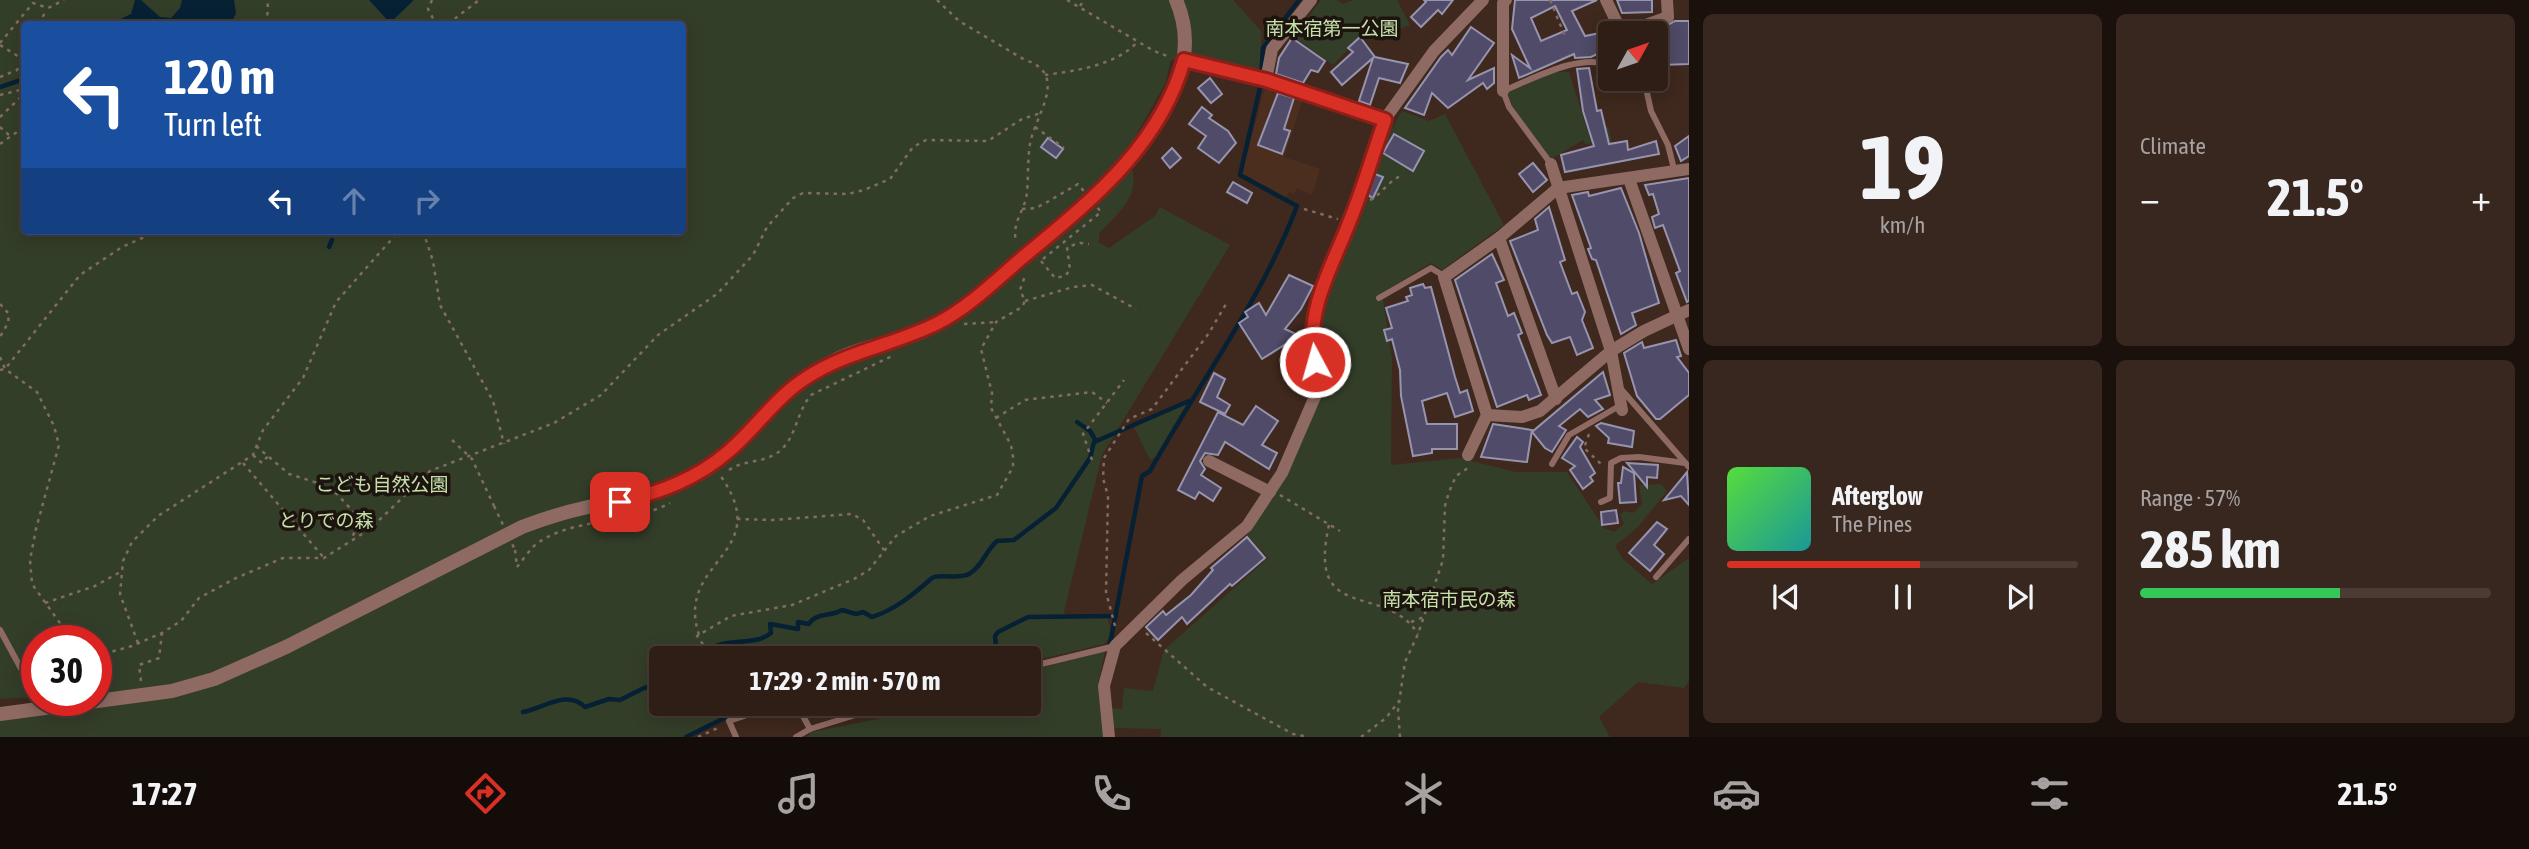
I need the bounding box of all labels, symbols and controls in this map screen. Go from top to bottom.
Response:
park label: 南本宿第一公園 [1265,17,1399,39]
north arrow [1598,21,1668,91]
map controls [1598,21,1668,91]
text: 120 m [164,48,275,104]
icon: left [49,49,140,140]
text: Turn left [164,106,262,143]
text: 19 [1860,114,1945,218]
text: Climate [2140,133,2206,159]
text: 21.5° [2267,167,2364,227]
text: − [2140,176,2160,219]
text: + [2471,176,2491,219]
icon: left [262,182,300,220]
icon: ahead [335,182,373,220]
icon: right [408,182,446,220]
text: km/h [1880,212,1925,238]
position arrow [1278,325,1352,399]
pin [590,472,650,532]
park label: こども自然公園 [315,473,449,495]
text: Afterglow [1832,481,1923,511]
icon: arrive [601,483,639,521]
text: Range · 57% [2140,485,2240,511]
park label: とりでの森 [278,509,374,531]
text: The Pines [1832,511,1912,537]
text: 285 km [2140,519,2281,579]
icon: previous [1767,578,1805,616]
icon: pause [1884,578,1922,616]
icon: next [2001,578,2039,616]
park label: 南本宿市民の森 [1382,588,1516,610]
speed limit sign: 30 [21,625,112,716]
text: 17:29 · 2 min · 570 m [750,666,940,696]
icon: directions [461,769,510,818]
icon: music [774,769,823,818]
icon: phone [1087,769,1136,818]
icon: climate [1399,769,1448,818]
icon: car [1712,769,1761,818]
icon: filters [2025,769,2074,818]
text: 17:27 [132,775,198,812]
text: 21.5° [2337,775,2397,812]

